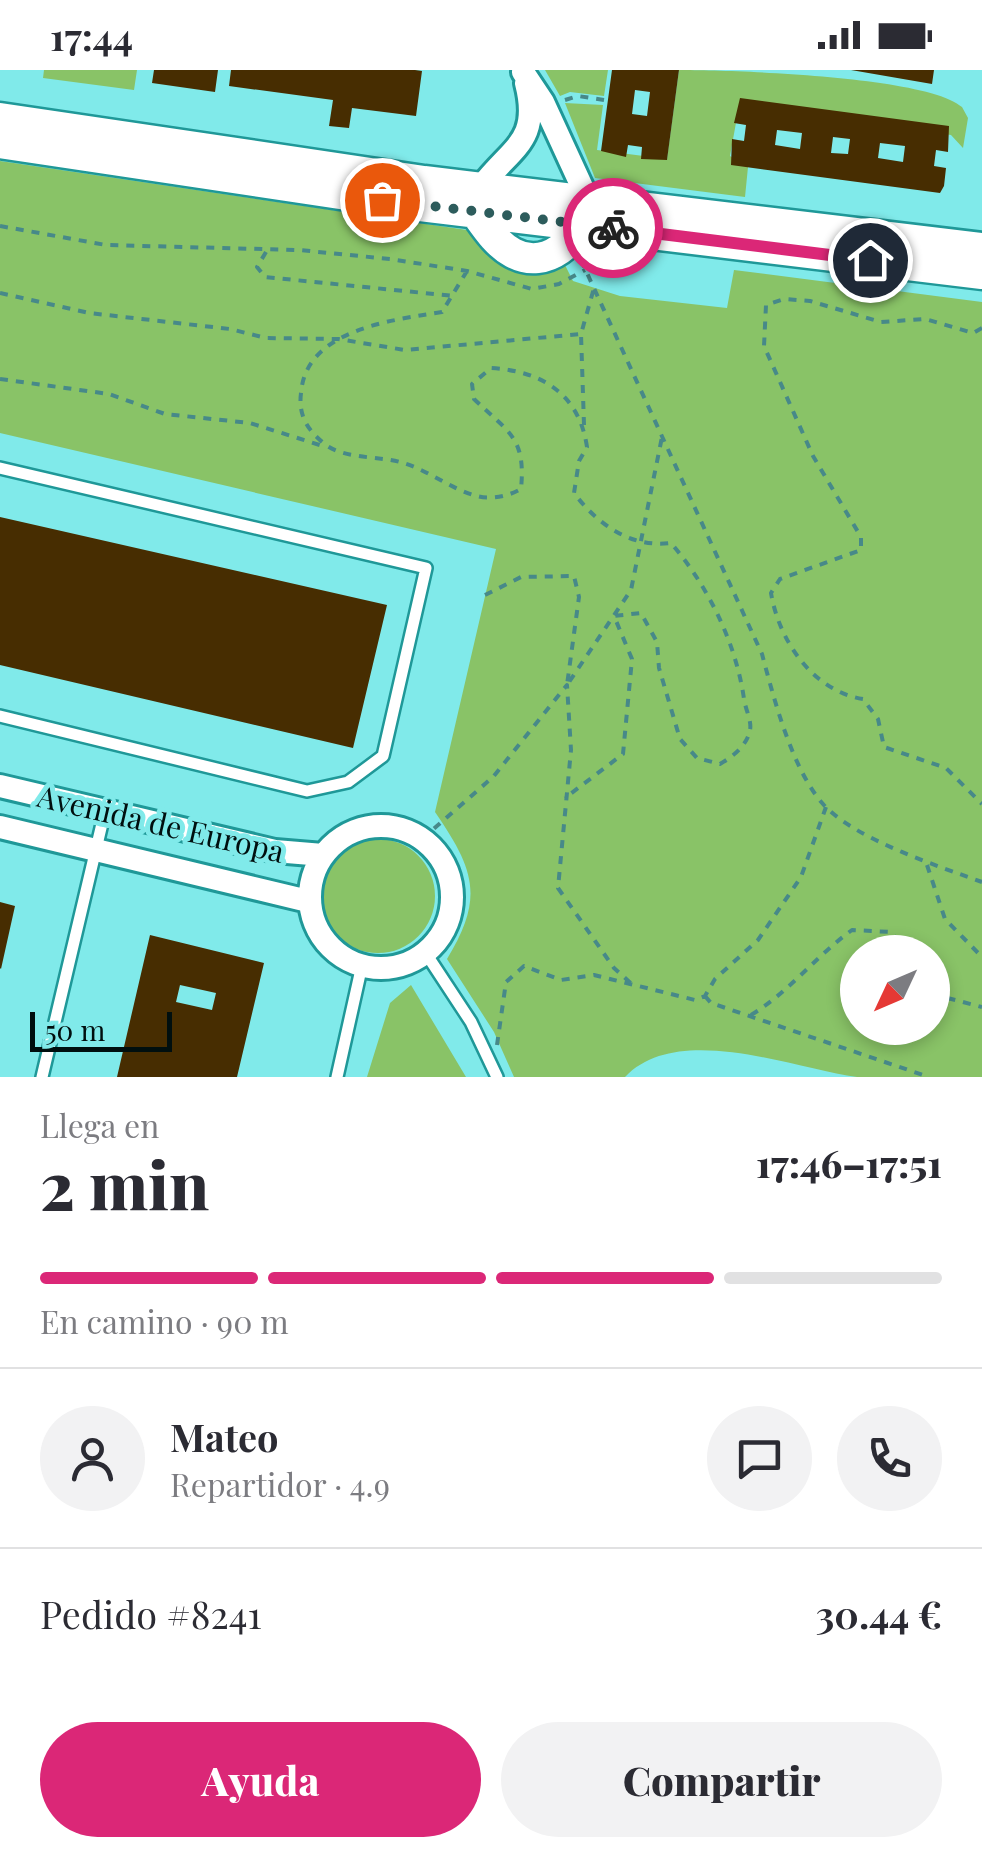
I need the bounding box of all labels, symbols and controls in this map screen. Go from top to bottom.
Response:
text: 17:44 [50,10,133,61]
pin [340,158,425,243]
icon: bag [355,173,410,228]
courier [563,178,663,278]
icon: bike [586,201,641,256]
pin [828,218,913,303]
icon: home [843,233,898,288]
street label: Avenida de Europa [33,775,288,871]
north arrow [840,935,950,1045]
map controls [840,935,950,1045]
scale bar [30,1007,172,1051]
text: 50 m [45,1011,105,1048]
text: Llega en [40,1103,159,1146]
text: 17:46–17:51 [756,1137,942,1188]
text: 2 min [40,1140,209,1226]
text: En camino · 90 m [40,1299,289,1342]
button: person [40,1406,145,1511]
button: chat [707,1406,812,1511]
button: phone [837,1406,942,1511]
text: Mateo [170,1411,279,1462]
text: Repartidor · 4.9 [170,1462,390,1505]
text: Pedido #8241 [40,1588,262,1639]
text: 30.44 € [816,1588,942,1639]
button: Ayuda [40,1722,481,1837]
button: Compartir [501,1722,942,1837]

